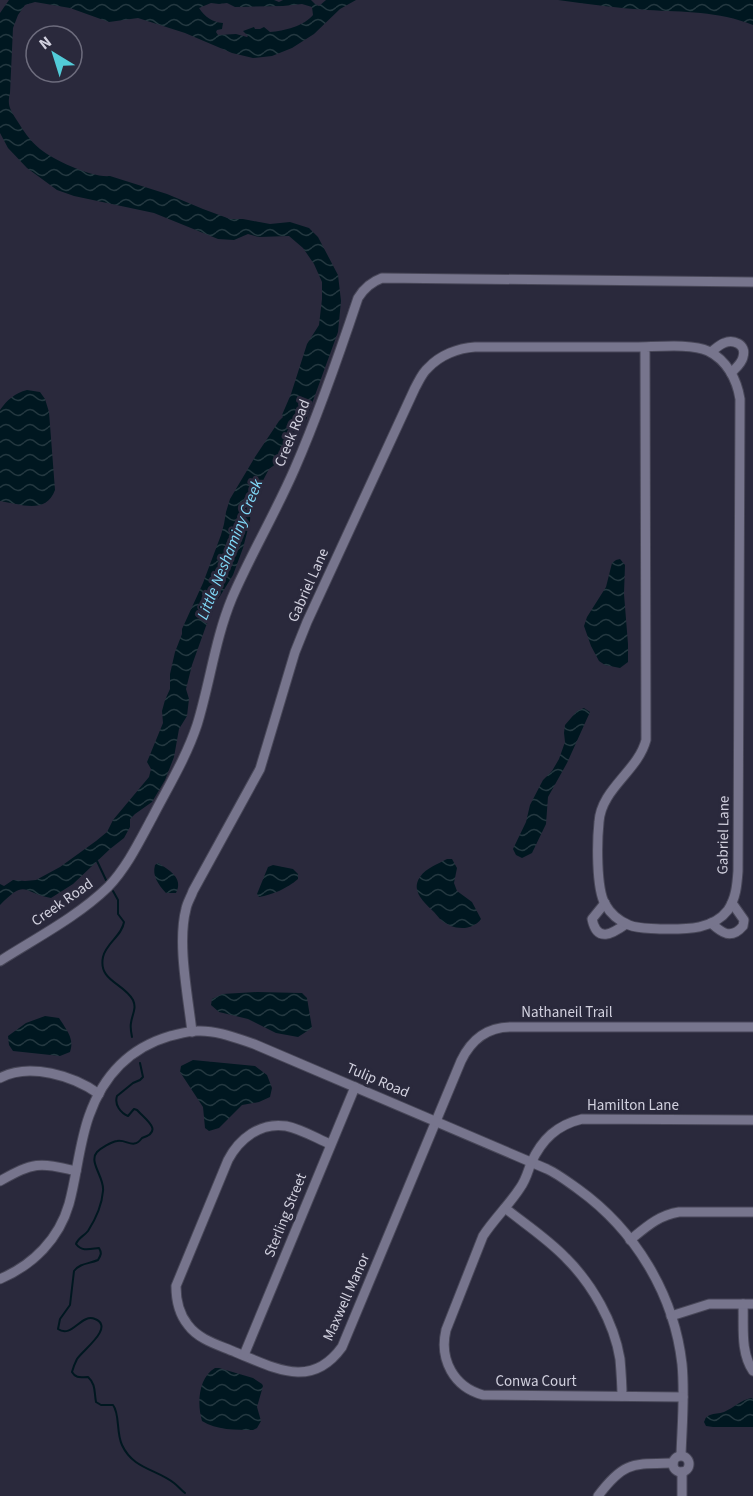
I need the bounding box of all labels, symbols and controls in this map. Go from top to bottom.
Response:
north arrow [24,24,84,84]
text: N [34,31,56,55]
street label: Creek Road [269,396,316,470]
water label: Little Neshaminy Creek [192,475,268,623]
street label: Gabriel Lane [283,545,334,625]
street label: Gabriel Lane [712,795,735,875]
street label: Creek Road [27,873,97,931]
street label: Nathaneil Trail [521,1002,613,1023]
street label: Tulip Road [343,1058,413,1103]
street label: Hamilton Lane [587,1095,679,1116]
street label: Sterling Street [259,1170,312,1260]
street label: Maxwell Manor [318,1249,375,1344]
street label: Conwa Court [495,1371,577,1392]

